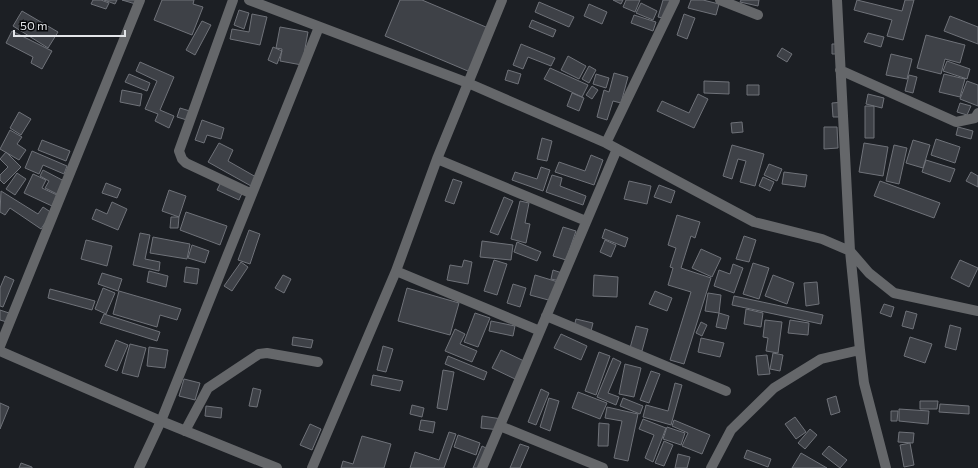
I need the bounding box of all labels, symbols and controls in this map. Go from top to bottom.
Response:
scale bar [14,12,125,38]
text: 50 m [20,18,48,32]

